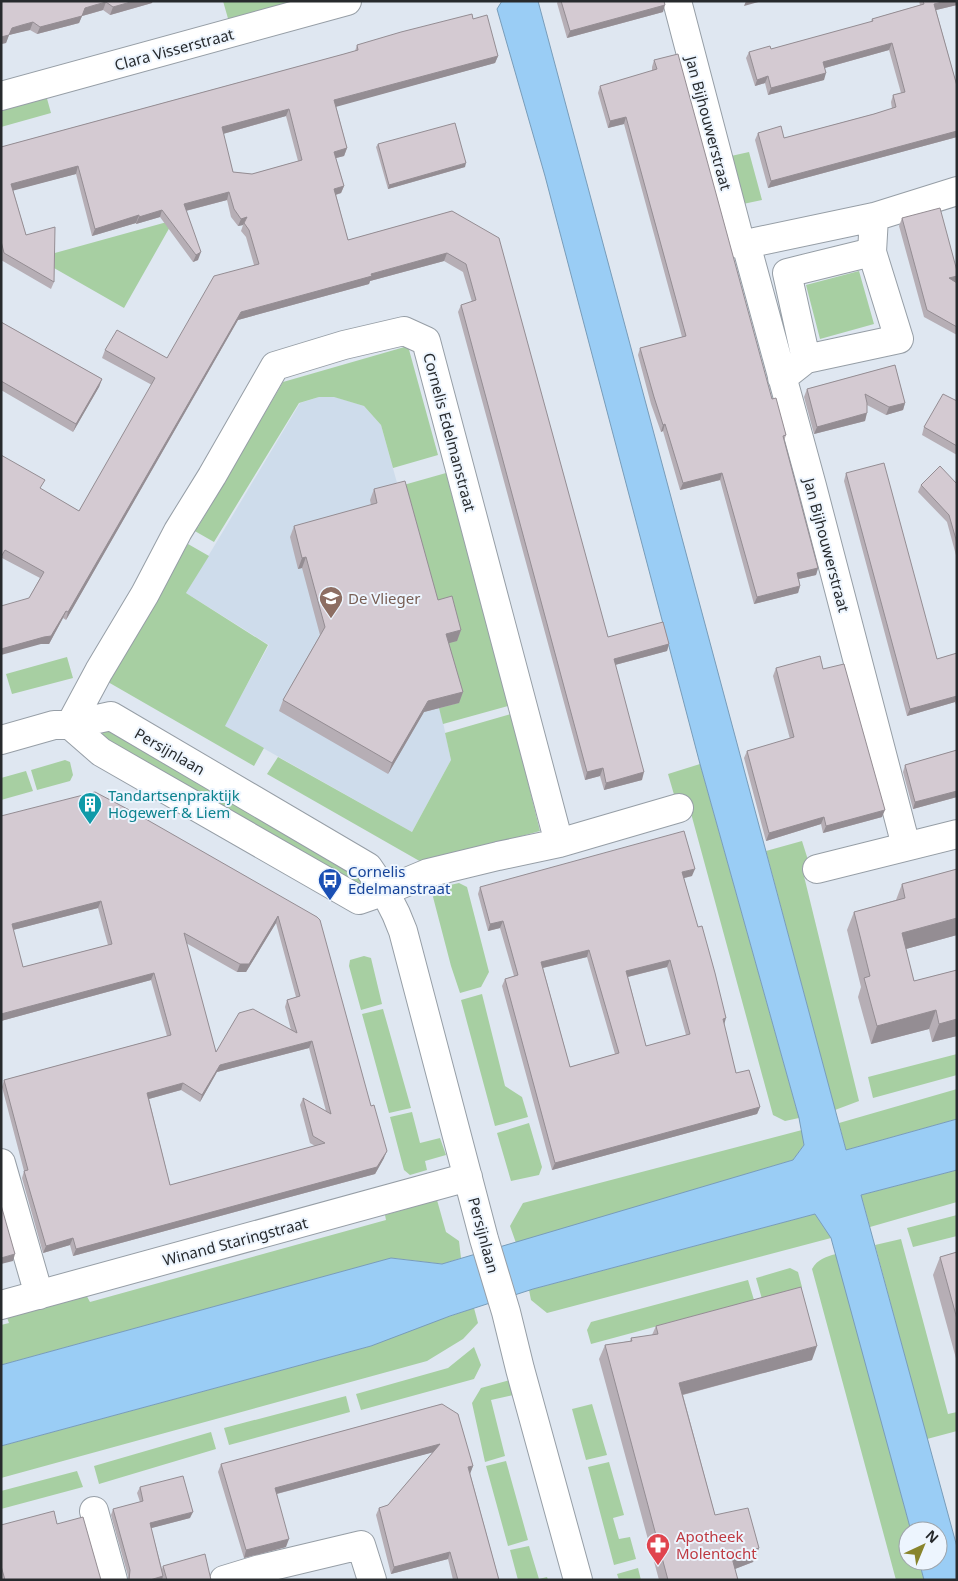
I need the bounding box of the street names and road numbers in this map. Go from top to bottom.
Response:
street label: Clara Visserstraat [112,23,236,75]
street label: Jan Bijhouwerstraat [681,52,737,193]
street label: Cornelis Edelmanstraat [419,350,481,514]
street label: Jan Bijhouwerstraat [799,474,855,615]
street label: Persijnlaan [131,723,209,779]
street label: Persijnlaan [464,1195,504,1275]
street label: Winand Staringstraat [160,1212,310,1270]

